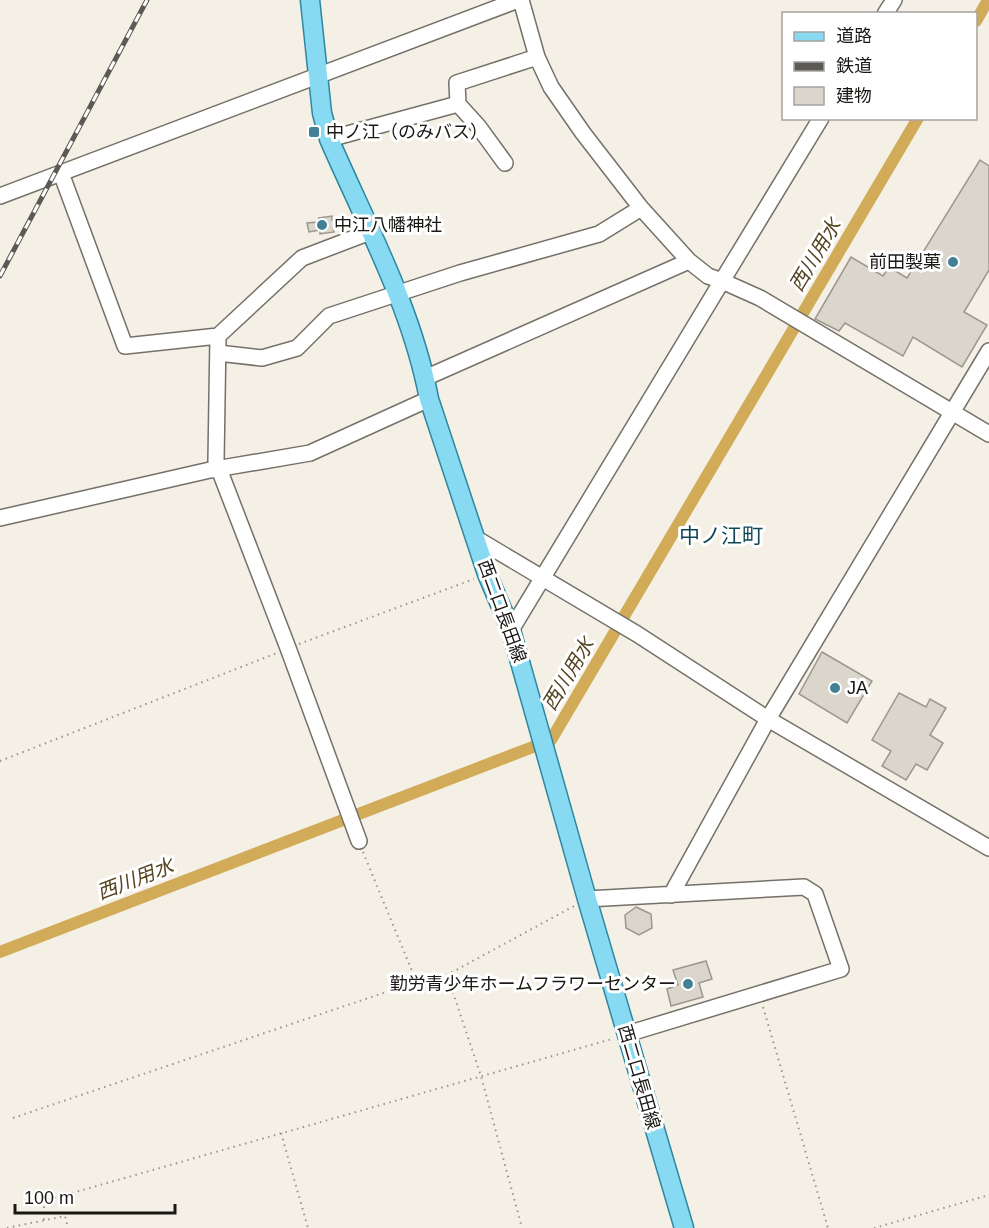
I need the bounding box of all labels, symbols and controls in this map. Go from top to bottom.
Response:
legend [782,12,977,120]
text: 道路 [836,26,872,46]
text: 鉄道 [836,56,872,76]
text: 建物 [836,86,872,106]
place label: 中ノ江（のみバス） [326,122,488,142]
marker: 中ノ江（のみバス） [307,125,321,139]
water label: 西川用水 [785,213,846,295]
place label: 中江八幡神社 [334,215,442,235]
marker: 中江八幡神社 [315,218,329,232]
place label: 前田製菓 [869,252,941,272]
marker: 前田製菓 [946,255,960,269]
district label: 中ノ江町 [679,524,763,547]
street label: 西二口長田線 [474,557,530,665]
water label: 西川用水 [538,632,599,714]
place label: JA [847,678,868,698]
marker: JA [828,681,842,695]
water label: 西川用水 [94,854,178,904]
place label: 勤労青少年ホームフラワーセンター [390,974,676,994]
marker: 勤労青少年ホームフラワーセンター [681,977,695,991]
street label: 西二口長田線 [615,1022,663,1132]
scale bar [15,1177,176,1215]
text: 100 m [24,1188,74,1208]

